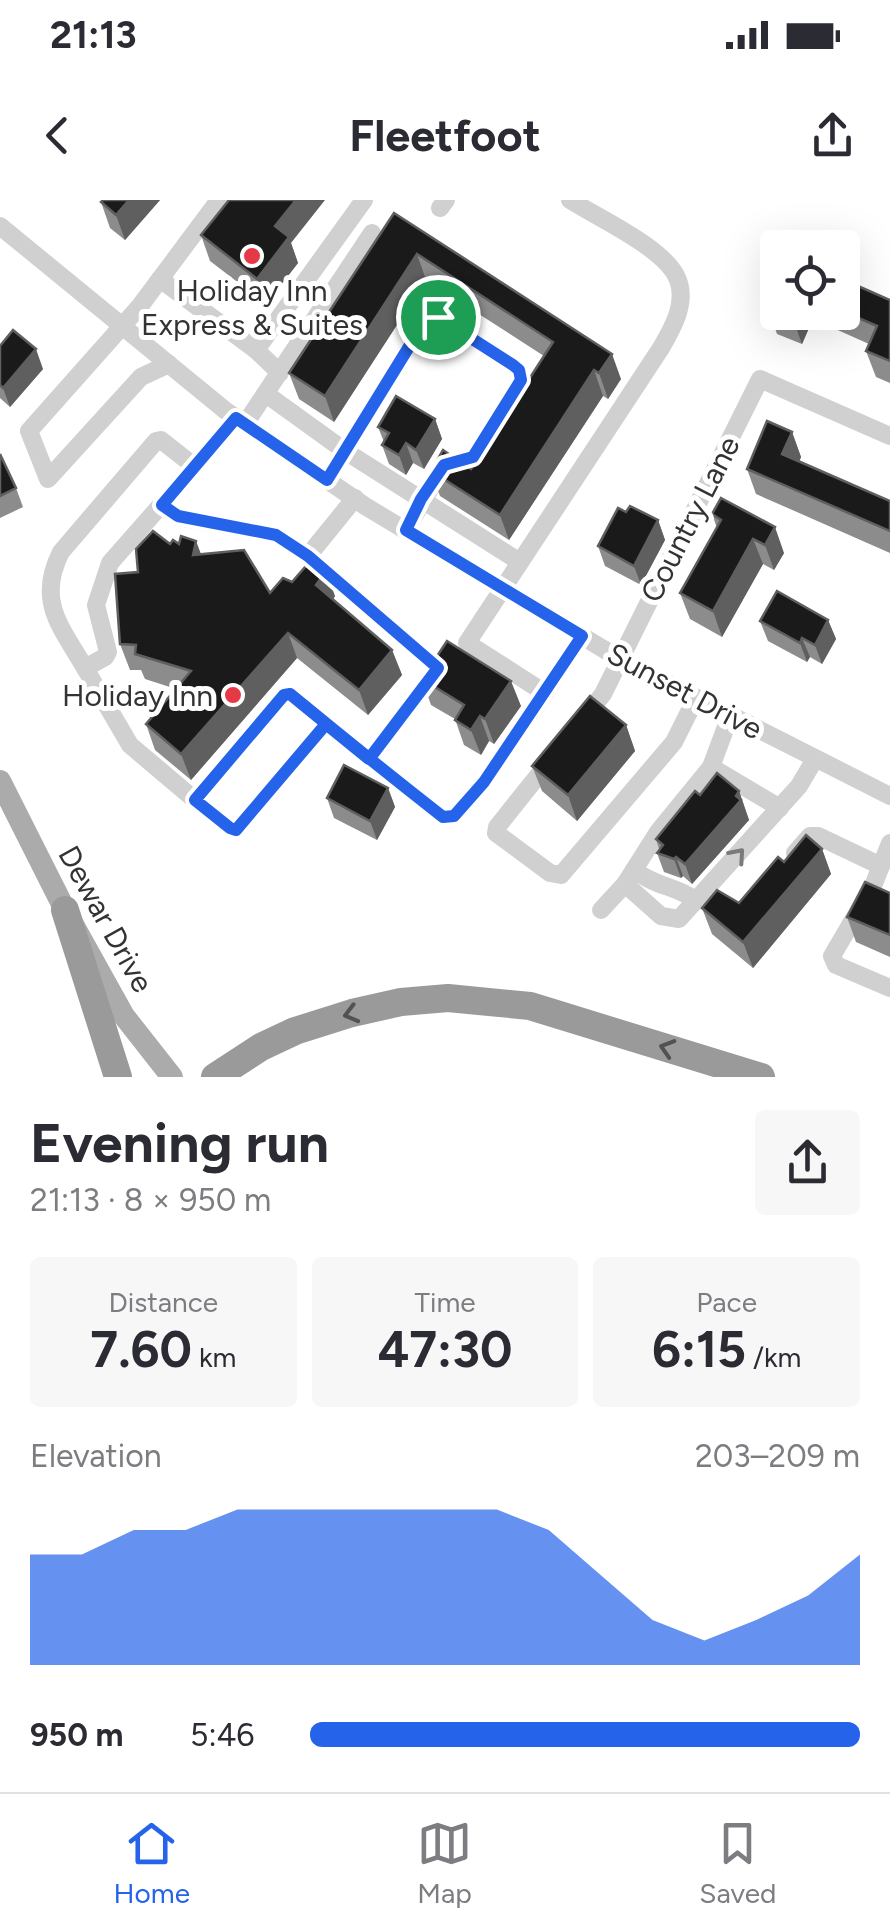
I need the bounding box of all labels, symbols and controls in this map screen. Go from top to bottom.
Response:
text: 21:13 [50,12,137,58]
icon: back [30,108,85,163]
text: Fleetfoot [349,108,541,162]
icon: share [805,108,860,163]
map controls [760,230,860,330]
button: locate [760,230,860,330]
marker: Holiday Inn Express & Suites [241,245,263,267]
place label: Holiday Inn Express & Suites [141,272,363,343]
pin [396,275,481,360]
icon: arrive [411,290,466,345]
street label: Country Lane [632,430,748,608]
street label: Sunset Drive [601,635,769,747]
place label: Holiday Inn [62,677,213,714]
marker: Holiday Inn [222,684,244,706]
street label: Dewar Drive [51,839,161,999]
one-way arrow [727,848,745,866]
one-way arrow [343,1003,360,1024]
one-way arrow [660,1039,677,1060]
text: Evening run [30,1110,329,1176]
button: share [755,1110,860,1215]
text: 21:13 · 8 × 950 m [30,1181,271,1219]
text: Distance [108,1285,218,1319]
text: Time [414,1285,476,1319]
text: Pace [696,1285,757,1319]
text: 7.60 [90,1319,192,1380]
text: 47:30 [378,1319,512,1380]
text: 6:15 [652,1319,746,1380]
text: km [192,1340,236,1374]
text: /km [746,1340,801,1374]
text: Elevation [30,1437,162,1475]
text: 203–209 m [695,1437,860,1475]
text: 950 m [30,1716,123,1754]
text: 5:46 [190,1716,254,1754]
tab: Home [114,1816,190,1910]
tab: Map [417,1816,472,1910]
tab: Saved [699,1816,776,1910]

